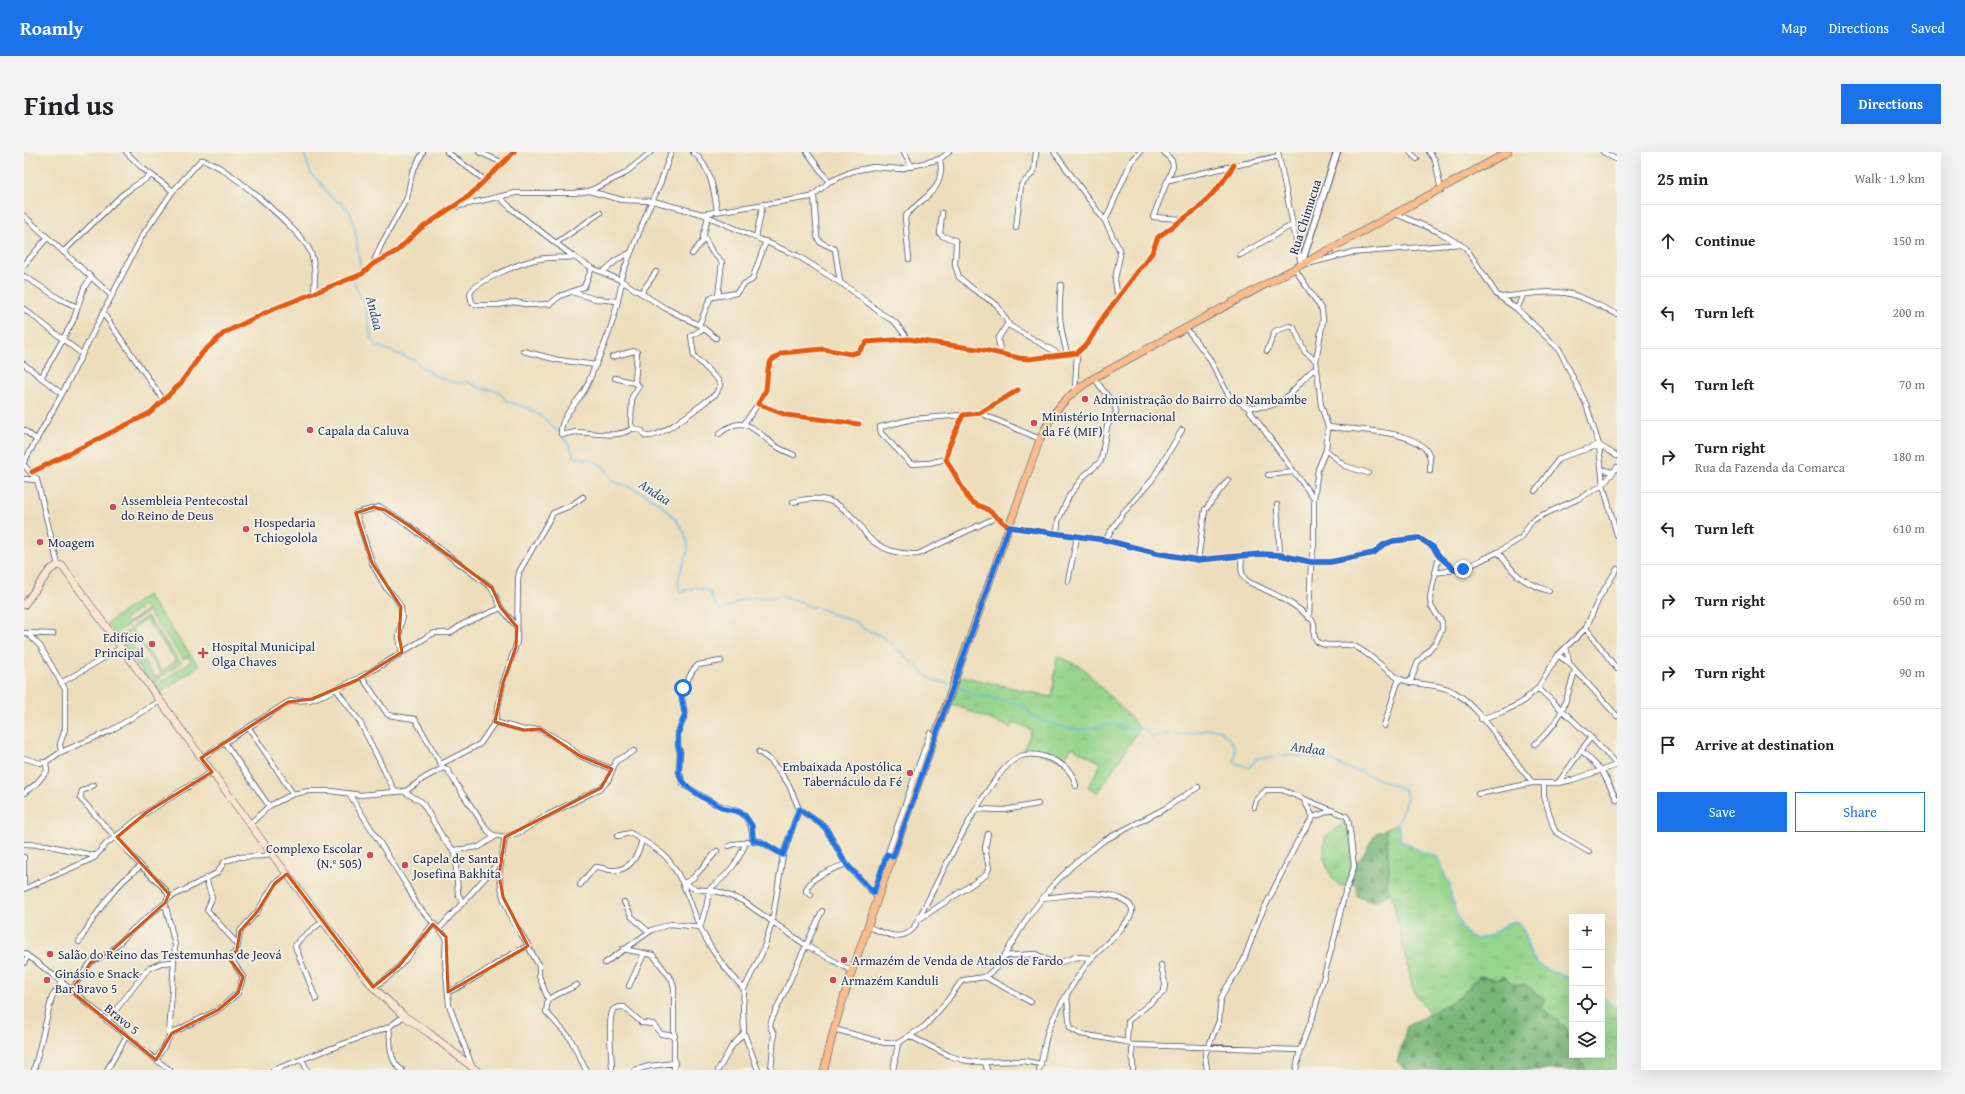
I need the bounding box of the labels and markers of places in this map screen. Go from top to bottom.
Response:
place label: Administração do Bairro do Nambambe [1093,390,1307,409]
marker: Administração do Bairro do Nambambe [1080,394,1090,404]
place label: Ministério Internacional da Fé (MIF) [1042,407,1176,441]
marker: Ministério Internacional da Fé (MIF) [1029,418,1039,428]
place label: Capala da Caluva [318,421,410,440]
marker: Capala da Caluva [305,425,315,435]
place label: Assembleia Pentecostal do Reino de Deus [121,491,248,525]
marker: Assembleia Pentecostal do Reino de Deus [108,502,118,512]
place label: Hospedaria Tchiogolola [254,513,318,547]
marker: Hospedaria Tchiogolola [241,524,251,534]
place label: Moagem [48,533,95,552]
marker: Moagem [35,537,45,547]
place label: Edifício Principal [94,628,144,662]
place label: Hospital Municipal Olga Chaves [212,637,316,671]
marker: Edifício Principal [147,639,157,649]
marker: Hospital Municipal Olga Chaves [197,647,209,659]
place label: Embaixada Apostólica Tabernáculo da Fé [782,757,903,791]
marker: Embaixada Apostólica Tabernáculo da Fé [905,768,915,778]
place label: Complexo Escolar (N.º 505) [266,839,363,873]
place label: Capela de Santa Josefina Bakhita [411,849,502,883]
marker: Complexo Escolar (N.º 505) [365,850,375,860]
marker: Capela de Santa Josefina Bakhita [400,860,410,870]
place label: Salão do Reino das Testemunhas de Jeová [58,945,282,964]
marker: Salão do Reino das Testemunhas de Jeová [45,949,55,959]
place label: Armazém de Venda de Atados de Fardo [852,951,1063,970]
marker: Armazém de Venda de Atados de Fardo [839,955,849,965]
place label: Ginásio e Snack Bar Bravo 5 [55,964,139,998]
place label: Armazém Kanduli [841,971,939,990]
marker: Ginásio e Snack Bar Bravo 5 [42,975,52,985]
marker: Armazém Kanduli [828,975,838,985]

